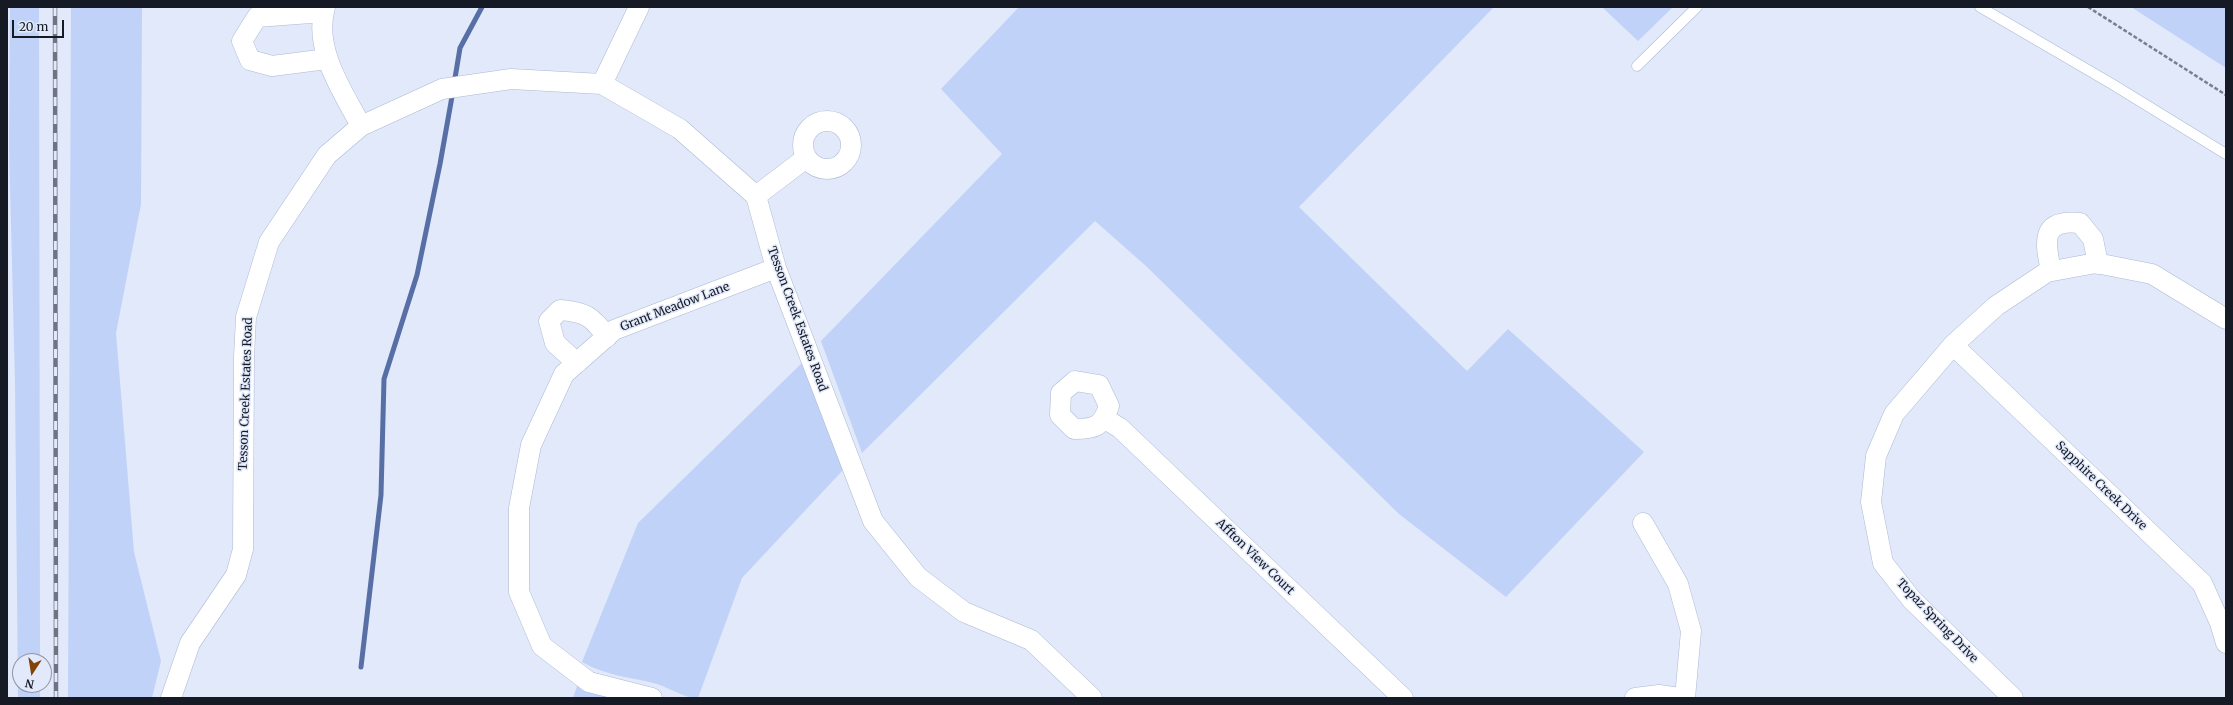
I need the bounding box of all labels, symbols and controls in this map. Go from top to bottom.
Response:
scale bar [14,12,66,38]
text: 20 m [19,19,48,34]
street label: Tesson Creek Estates Road [764,245,830,393]
street label: Grant Meadow Lane [618,280,732,334]
street label: Tesson Creek Estates Road [236,317,256,471]
street label: Sapphire Creek Drive [2052,439,2150,533]
street label: Affton View Court [1213,516,1297,598]
street label: Topaz Spring Drive [1893,576,1981,666]
north arrow [12,653,52,693]
text: N [24,676,35,692]

